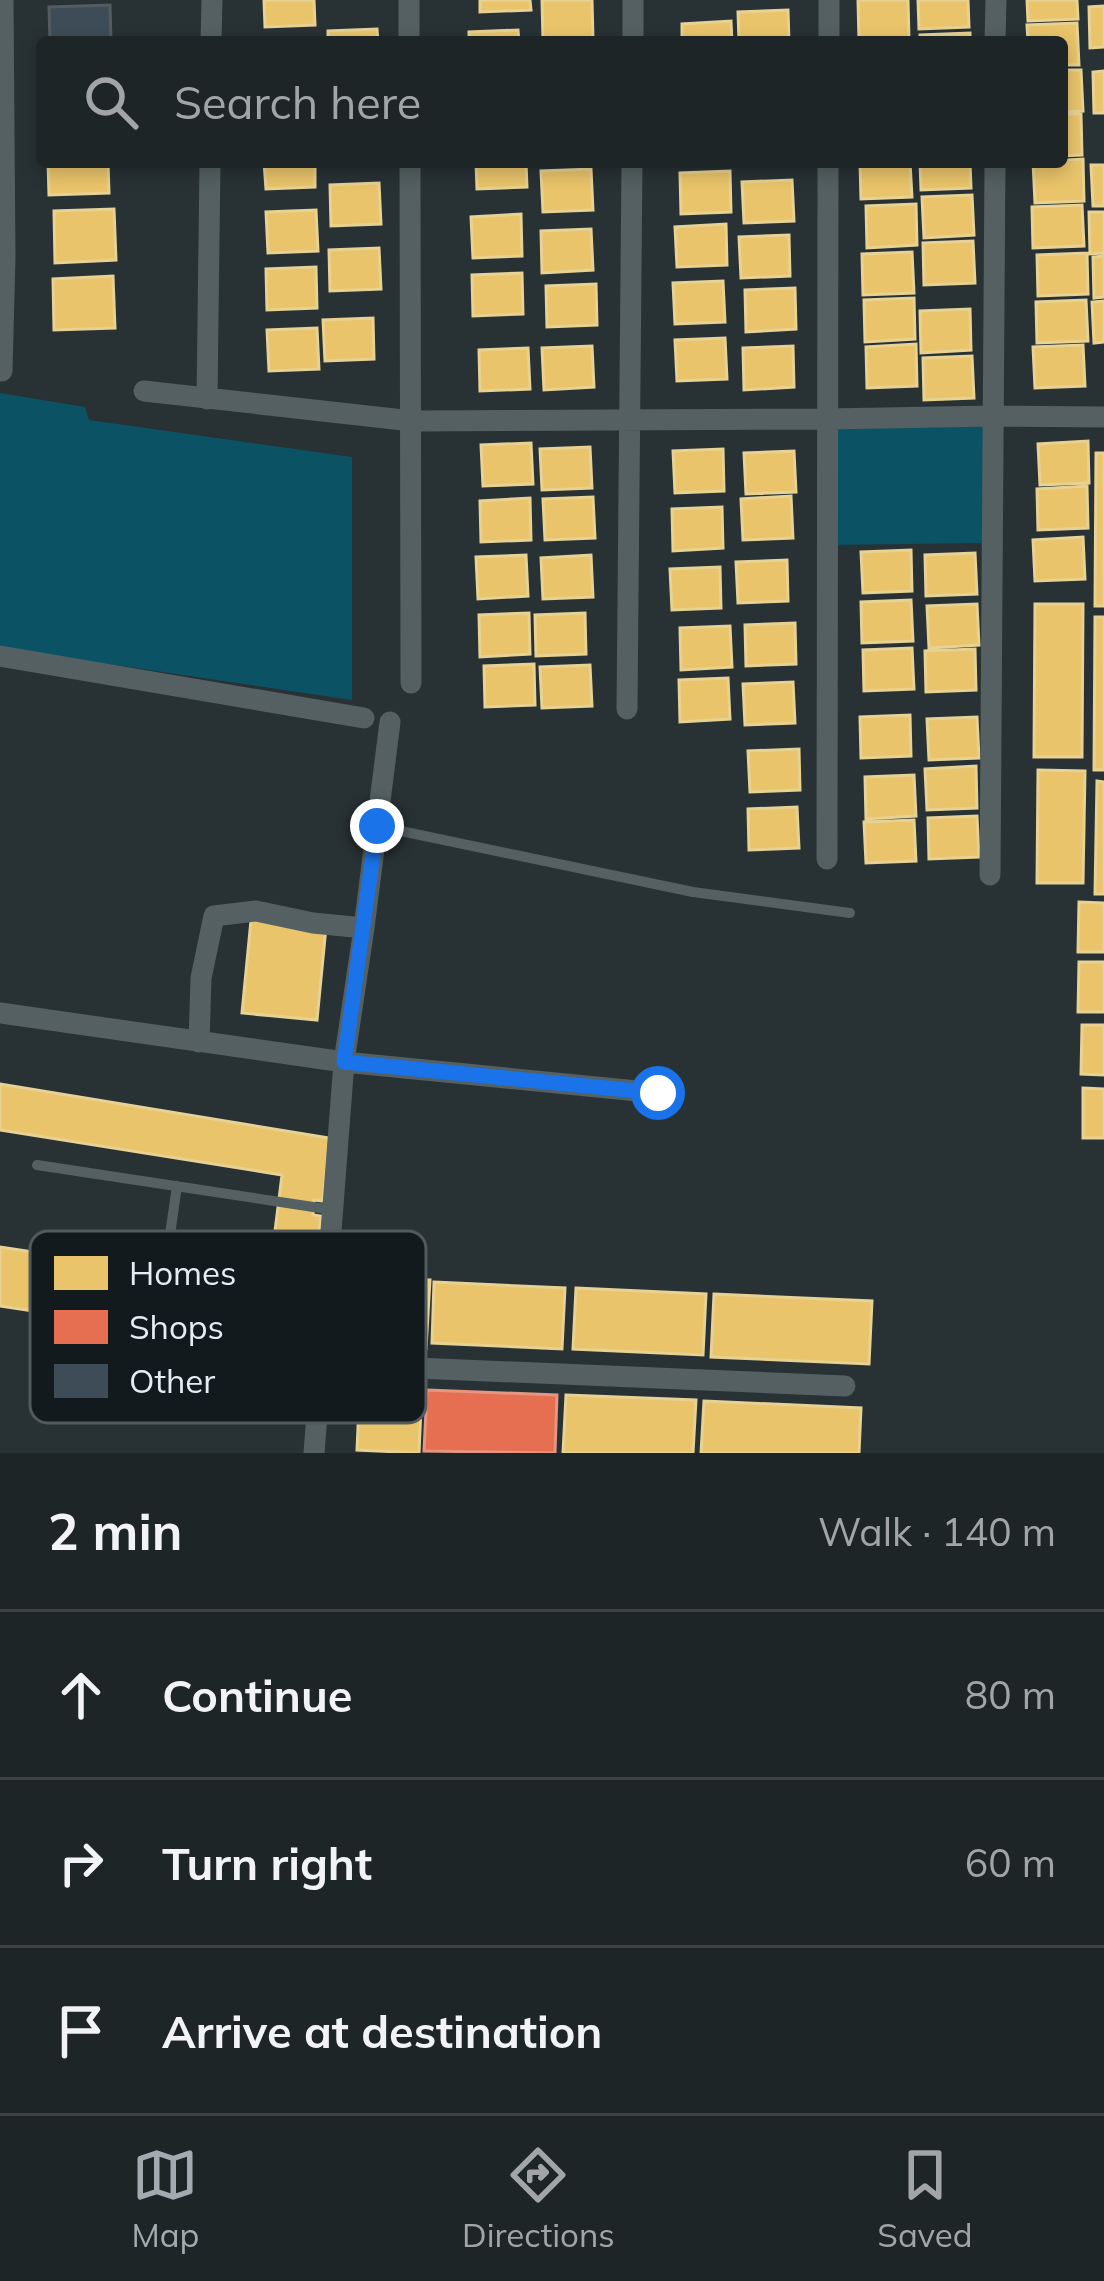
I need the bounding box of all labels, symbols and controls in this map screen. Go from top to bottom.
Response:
search box [36,36,1068,168]
icon: search [78,69,144,135]
text: Search here [174,74,421,130]
route end [350,799,404,853]
route start [631,1066,685,1120]
legend [30,1231,426,1423]
text: Homes [129,1252,236,1293]
text: Shops [129,1306,224,1347]
text: Other [129,1360,215,1401]
text: 2 min [48,1499,183,1563]
text: Walk · 140 m [818,1507,1056,1556]
icon: ahead [48,1662,114,1728]
text: Continue [162,1667,352,1723]
text: 80 m [965,1670,1056,1719]
icon: right [48,1830,114,1896]
text: Turn right [162,1835,372,1891]
text: 60 m [965,1838,1056,1887]
icon: arrive [48,1998,114,2064]
text: Arrive at destination [162,2003,602,2059]
tab: Map [131,2142,199,2255]
tab: Directions [462,2142,615,2255]
tab: Saved [877,2142,973,2255]

